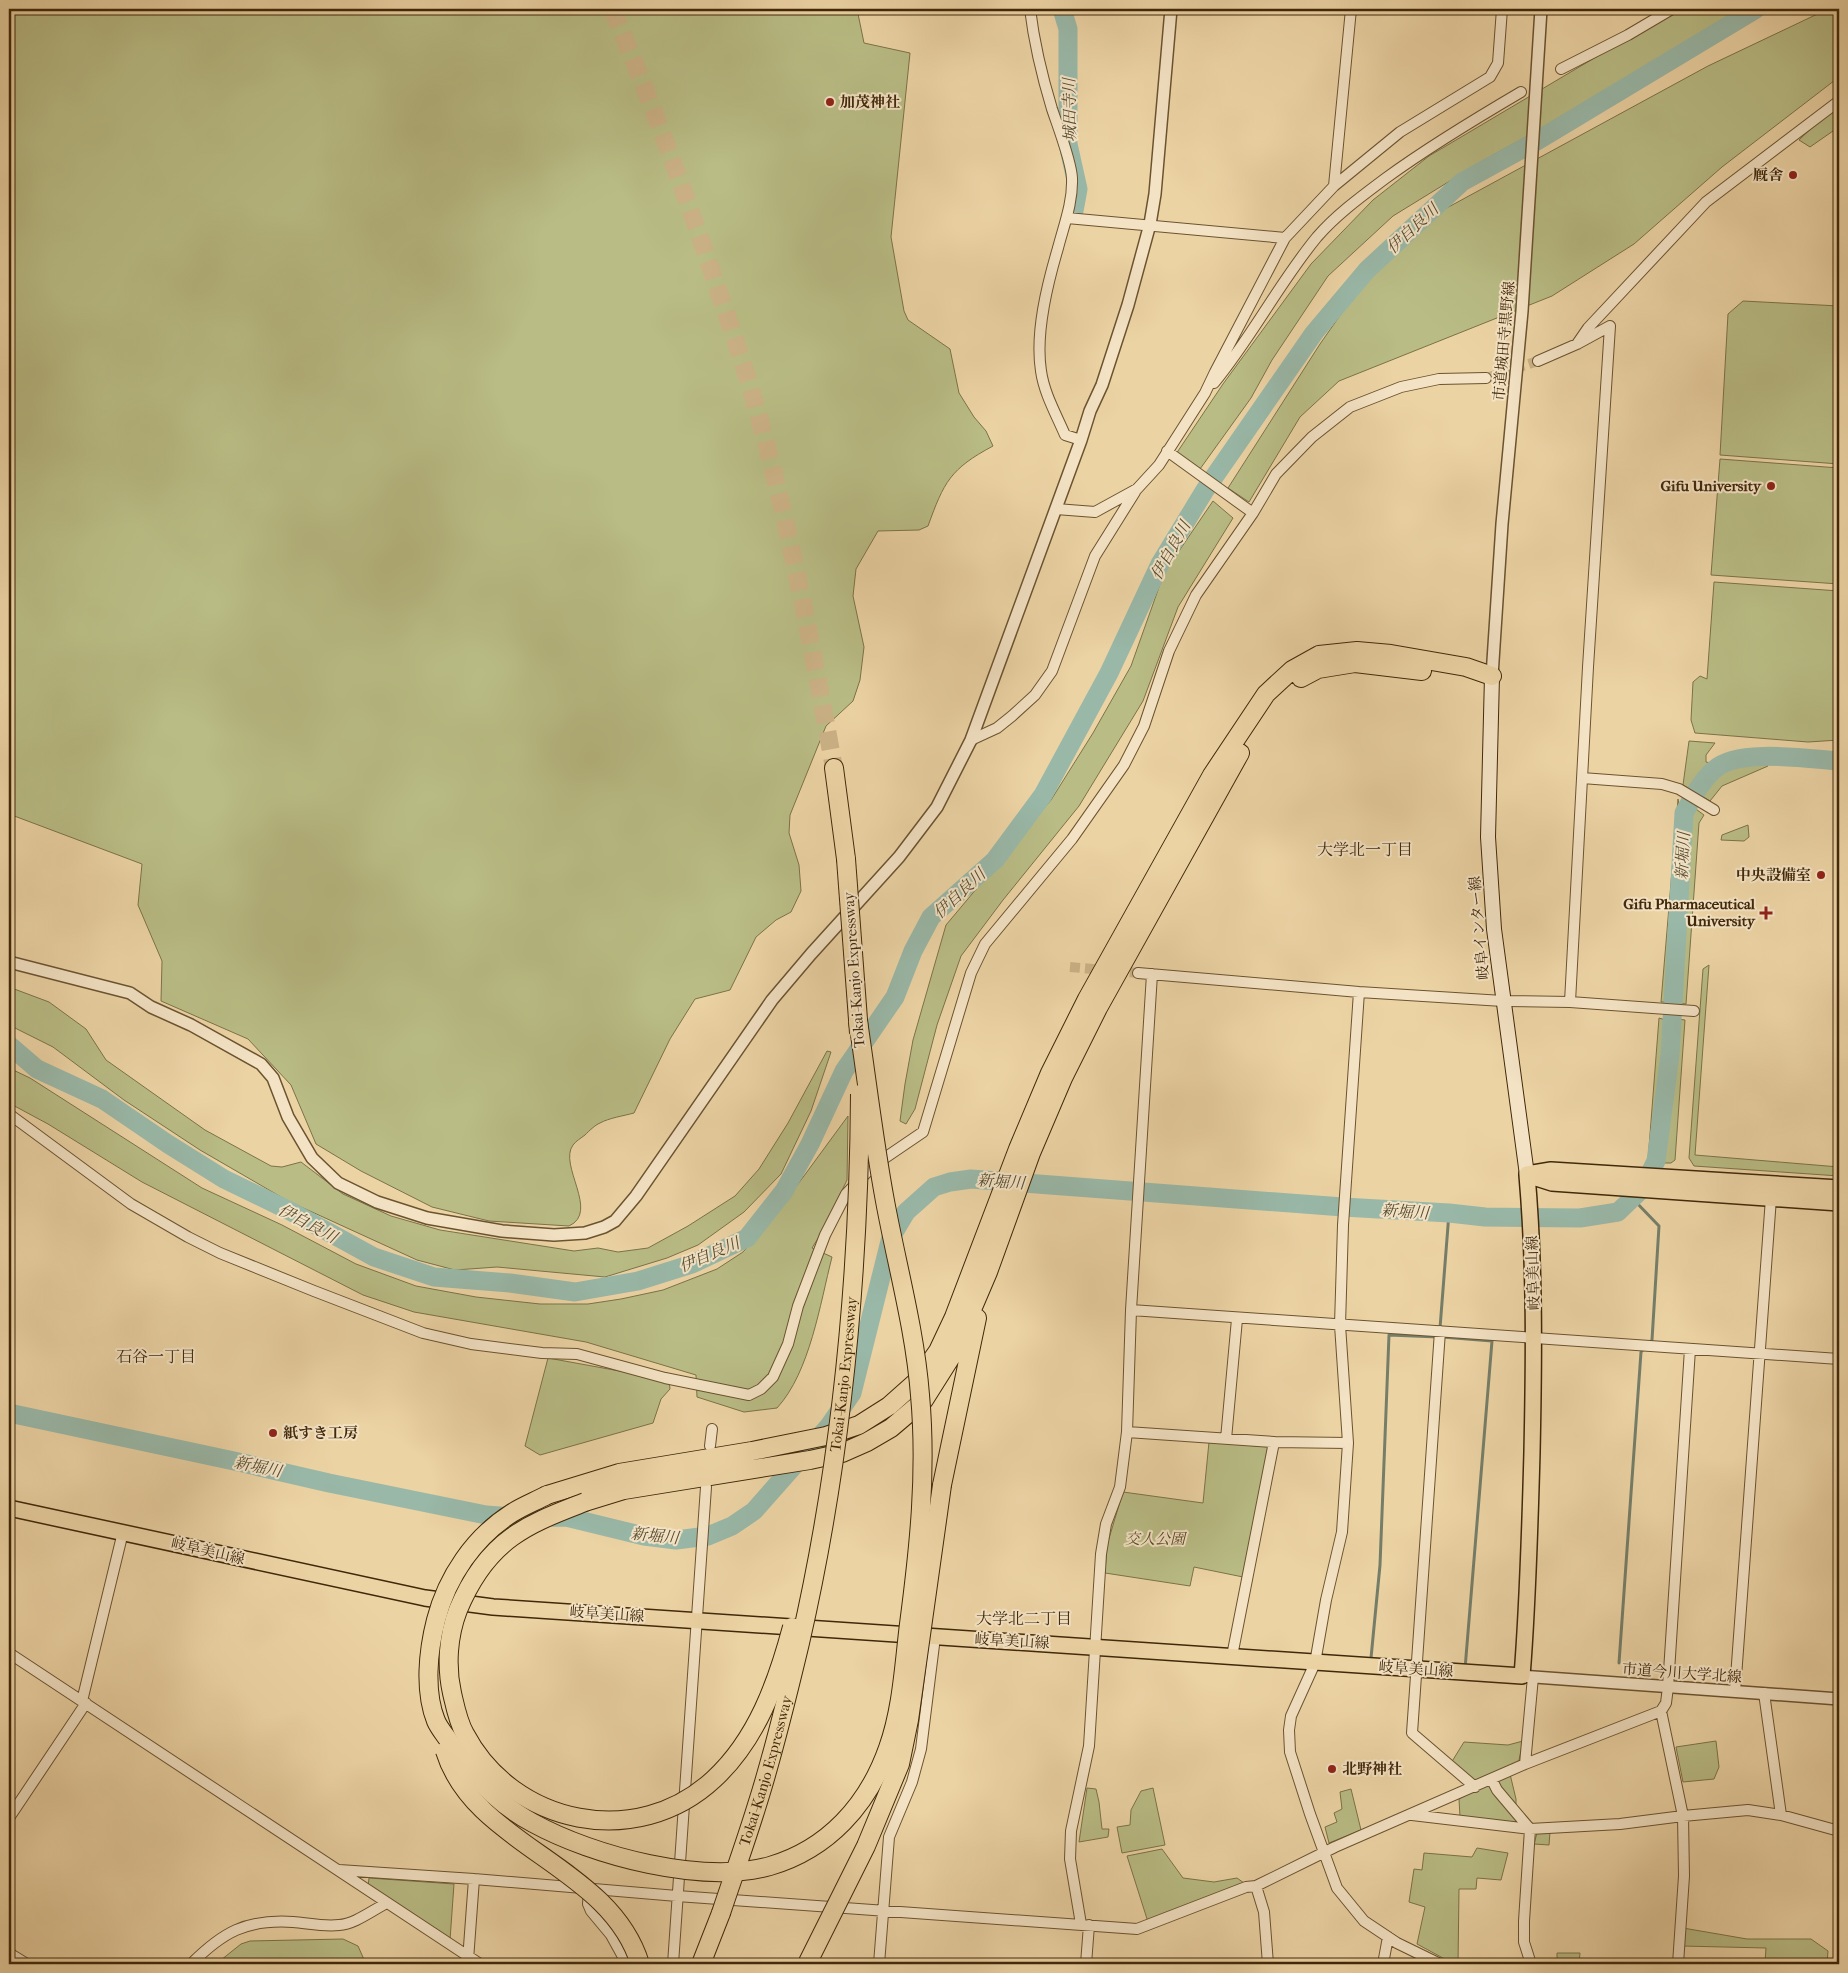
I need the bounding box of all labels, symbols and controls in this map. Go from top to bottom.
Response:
water label: 城田寺川 [1059,76,1080,142]
place label: 加茂神社 [840,93,900,111]
marker: 加茂神社 [824,96,836,108]
place label: 厩舎 [1753,166,1784,184]
marker: 厩舎 [1787,169,1799,181]
water label: 伊自良川 [1382,198,1444,257]
street label: 市道城田寺黒野線 [1490,280,1518,402]
place label: Gifu University [1660,477,1762,495]
marker: Gifu University [1765,480,1777,492]
water label: 伊自良川 [1147,516,1195,583]
water label: 新堀川 [1672,830,1693,880]
district label: 大学北一丁目 [1317,840,1413,859]
water label: 伊自良川 [929,863,991,922]
place label: 中央設備室 [1736,866,1811,884]
marker: 中央設備室 [1815,869,1827,881]
street label: 岐阜インター線 [1465,875,1493,981]
street label: Tokai-Kanjo Expressway [840,891,868,1048]
place label: Gifu Pharmaceutical University [1623,895,1756,930]
marker: Gifu Pharmaceutical University [1759,906,1773,920]
water label: 新堀川 [976,1170,1028,1193]
water label: 伊自良川 [275,1200,342,1248]
water label: 新堀川 [1380,1200,1432,1223]
water label: 伊自良川 [676,1232,744,1276]
street label: 岐阜美山線 [1523,1235,1543,1311]
street label: Tokai-Kanjo Expressway [826,1295,861,1453]
district label: 石谷一丁目 [116,1347,196,1366]
place label: 紙すき工房 [283,1424,358,1442]
marker: 紙すき工房 [267,1427,279,1439]
water label: 新堀川 [232,1452,285,1481]
water label: 新堀川 [630,1524,682,1548]
park label: 交人公園 [1125,1530,1188,1548]
street label: 岐阜美山線 [169,1534,247,1568]
street label: 岐阜美山線 [569,1602,645,1626]
district label: 大学北二丁目 [976,1609,1072,1628]
street label: 岐阜美山線 [974,1630,1050,1652]
street label: 岐阜美山線 [1378,1657,1454,1681]
street label: 市道今川大学北線 [1622,1660,1742,1686]
street label: Tokai-Kanjo Expressway [735,1693,796,1849]
place label: 北野神社 [1342,1760,1402,1778]
marker: 北野神社 [1326,1763,1338,1775]

